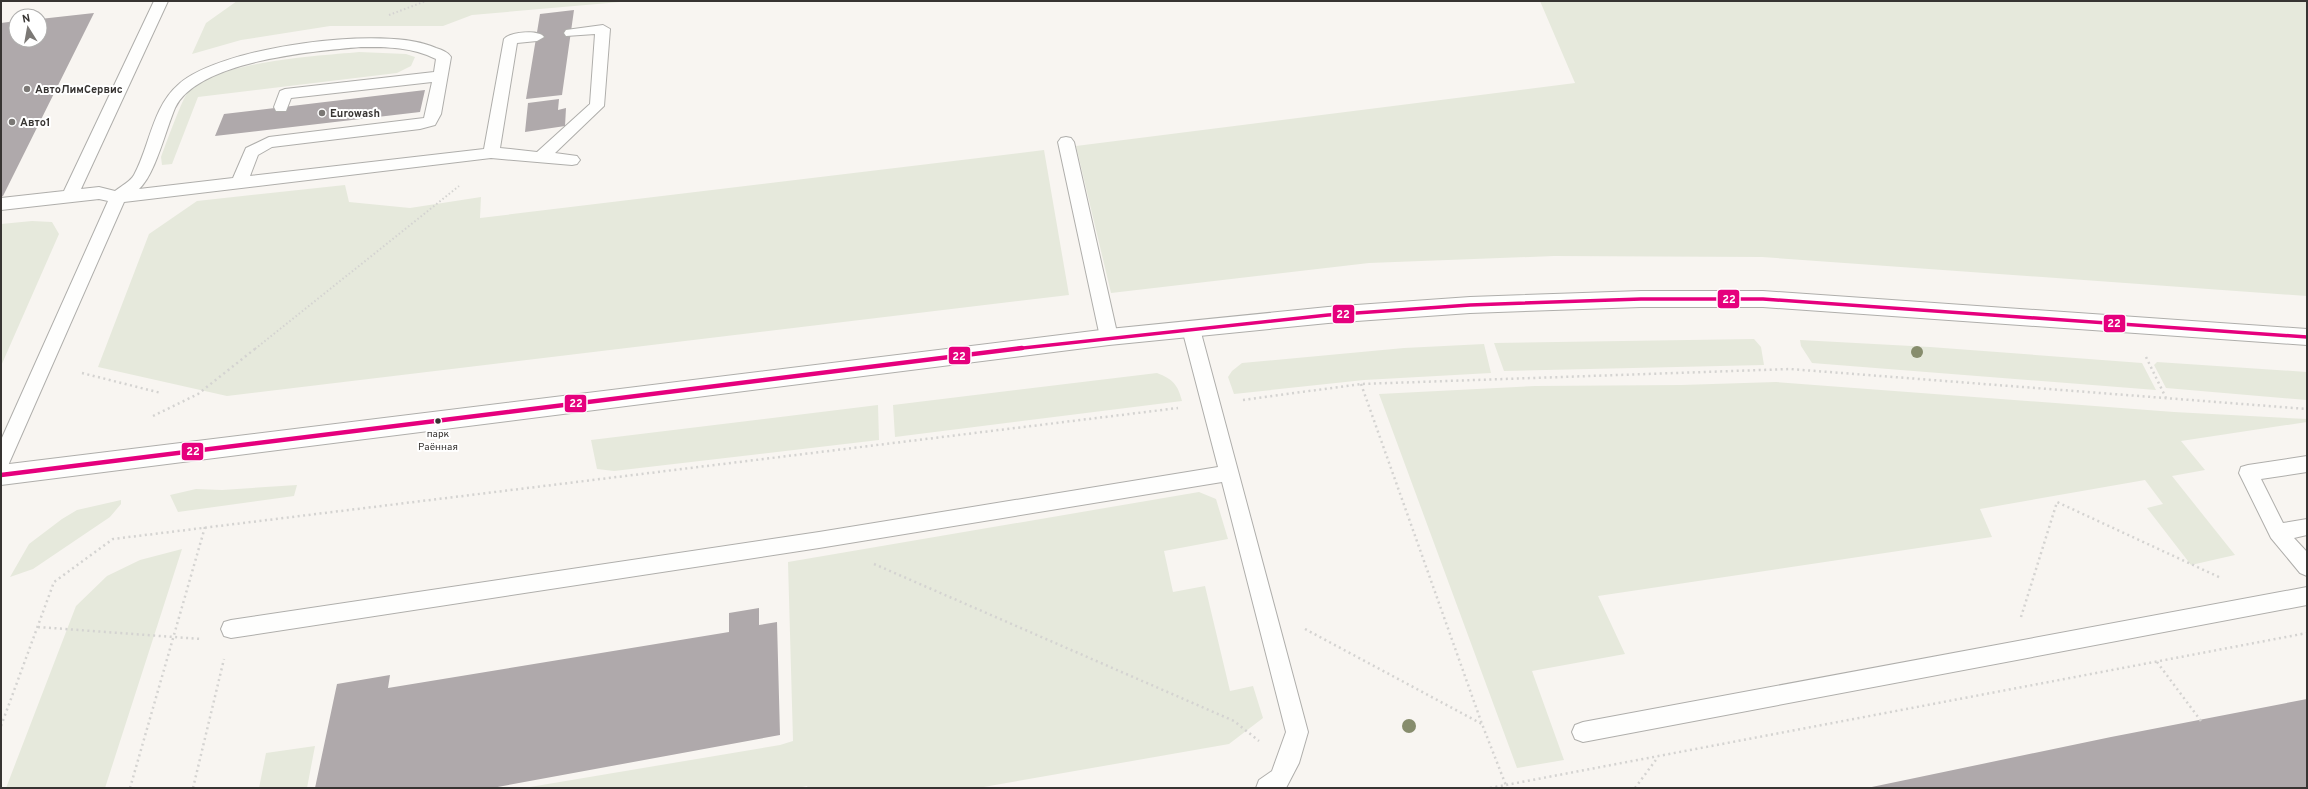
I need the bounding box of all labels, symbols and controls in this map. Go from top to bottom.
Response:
north arrow [8,8,48,48]
text: N [21,12,31,27]
place label: АвтоЛимСервис [35,83,123,97]
marker: АвтоЛимСервис [22,84,32,94]
place label: Eurowash [330,107,380,121]
marker: Eurowash [317,108,327,118]
place label: Авто1 [20,116,50,130]
marker: Авто1 [7,117,17,127]
line badge: 22 [1717,289,1740,309]
text: 22 [1722,293,1736,307]
line badge: 22 [1332,304,1355,324]
text: 22 [1336,308,1350,322]
line badge: 22 [2103,314,2126,333]
text: 22 [2107,317,2121,331]
line badge: 22 [948,346,971,365]
text: 22 [952,350,966,364]
line badge: 22 [564,394,587,413]
text: 22 [569,397,583,411]
marker: парк Раённая [433,416,443,426]
place label: парк Раённая [418,428,458,454]
line badge: 22 [181,442,204,461]
text: 22 [186,445,200,459]

